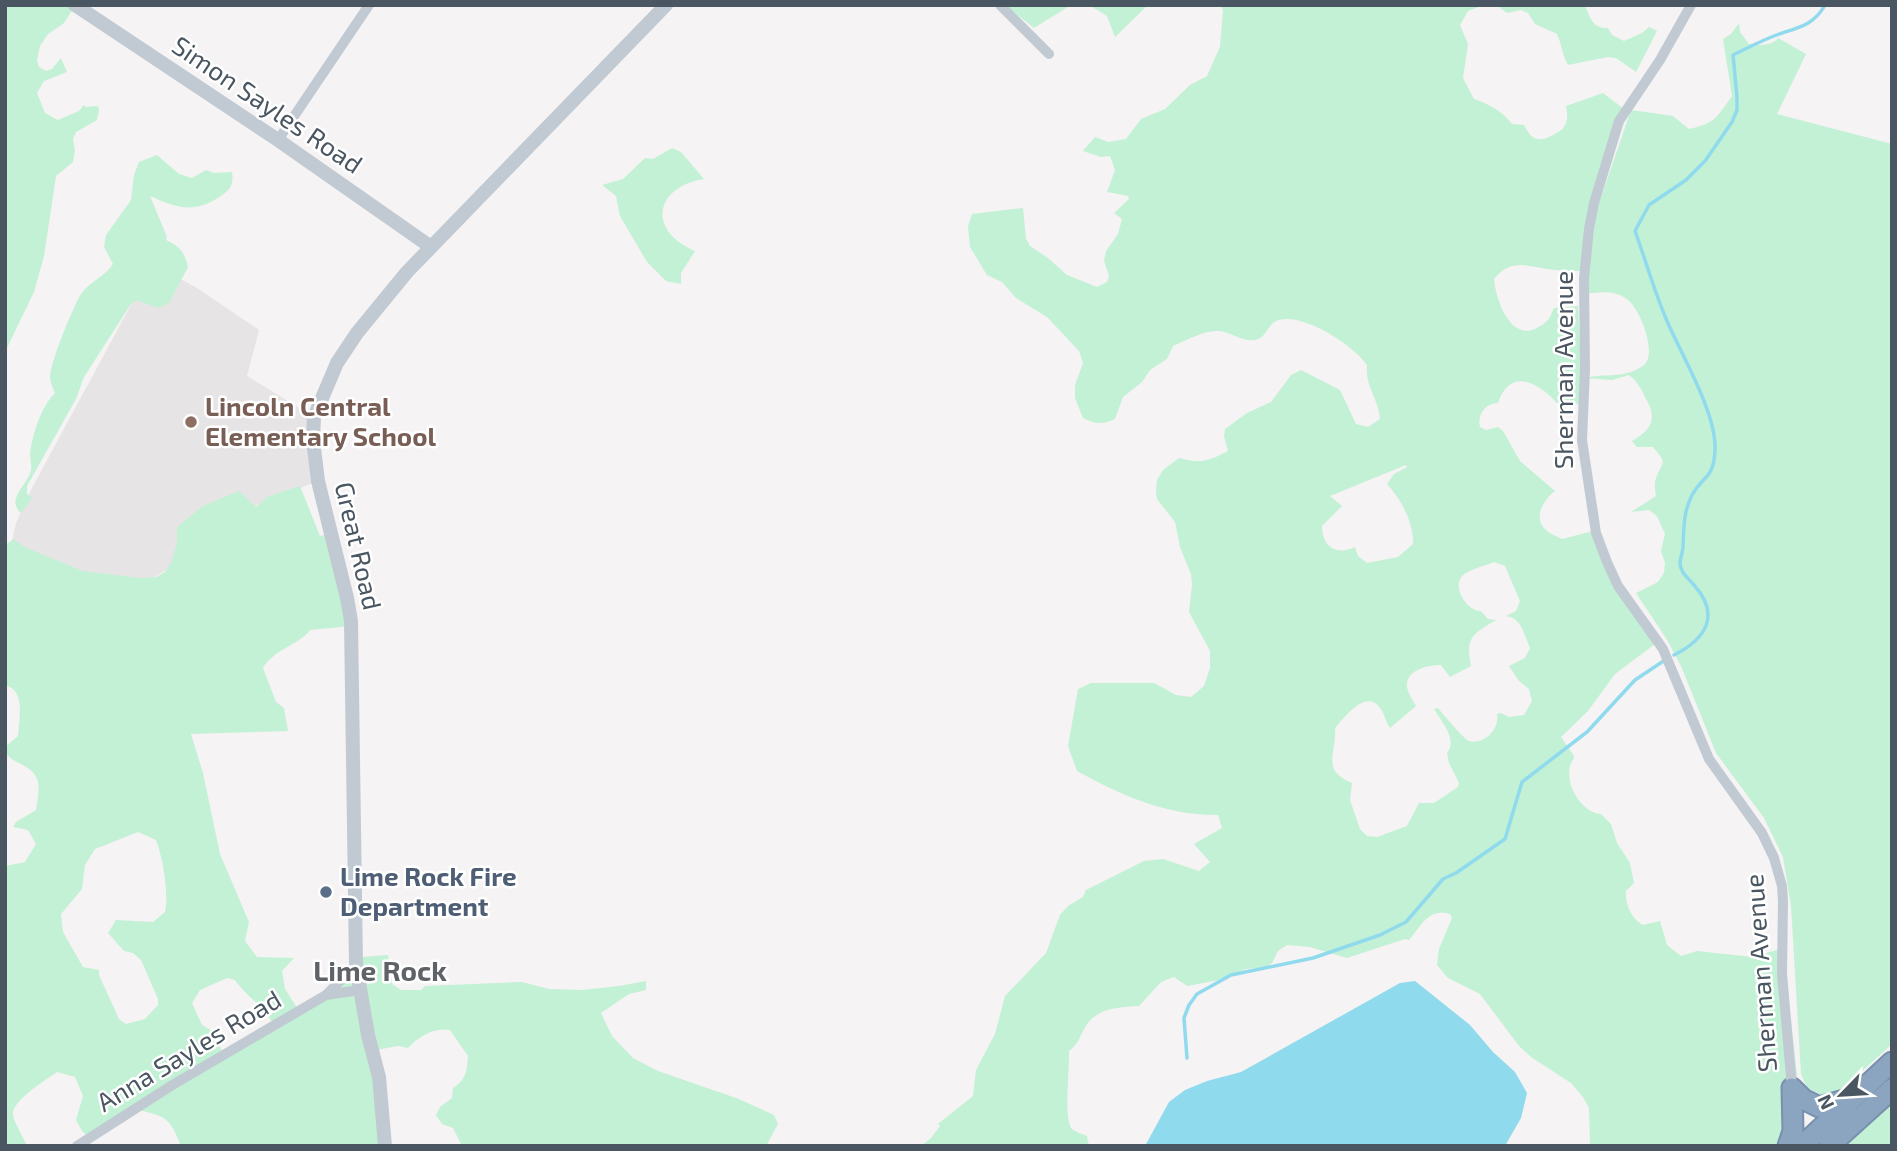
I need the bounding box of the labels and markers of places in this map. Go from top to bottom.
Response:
place label: Lincoln Central Elementary School [205,390,437,452]
marker: Lincoln Central Elementary School [183,414,199,430]
place label: Lime Rock Fire Department [340,860,517,921]
marker: Lime Rock Fire Department [318,884,334,900]

